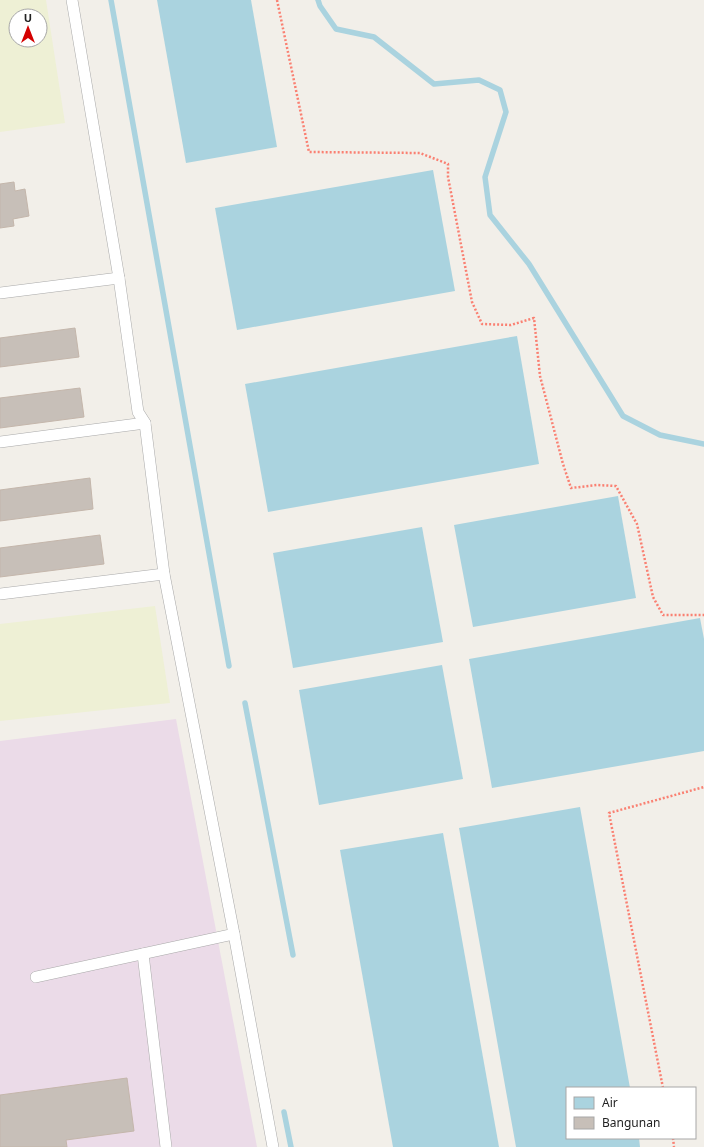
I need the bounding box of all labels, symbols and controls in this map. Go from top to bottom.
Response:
north arrow [8,8,48,48]
text: U [24,10,32,25]
legend [566,1087,696,1139]
text: Air [602,1094,618,1111]
text: Bangunan [602,1114,660,1131]

